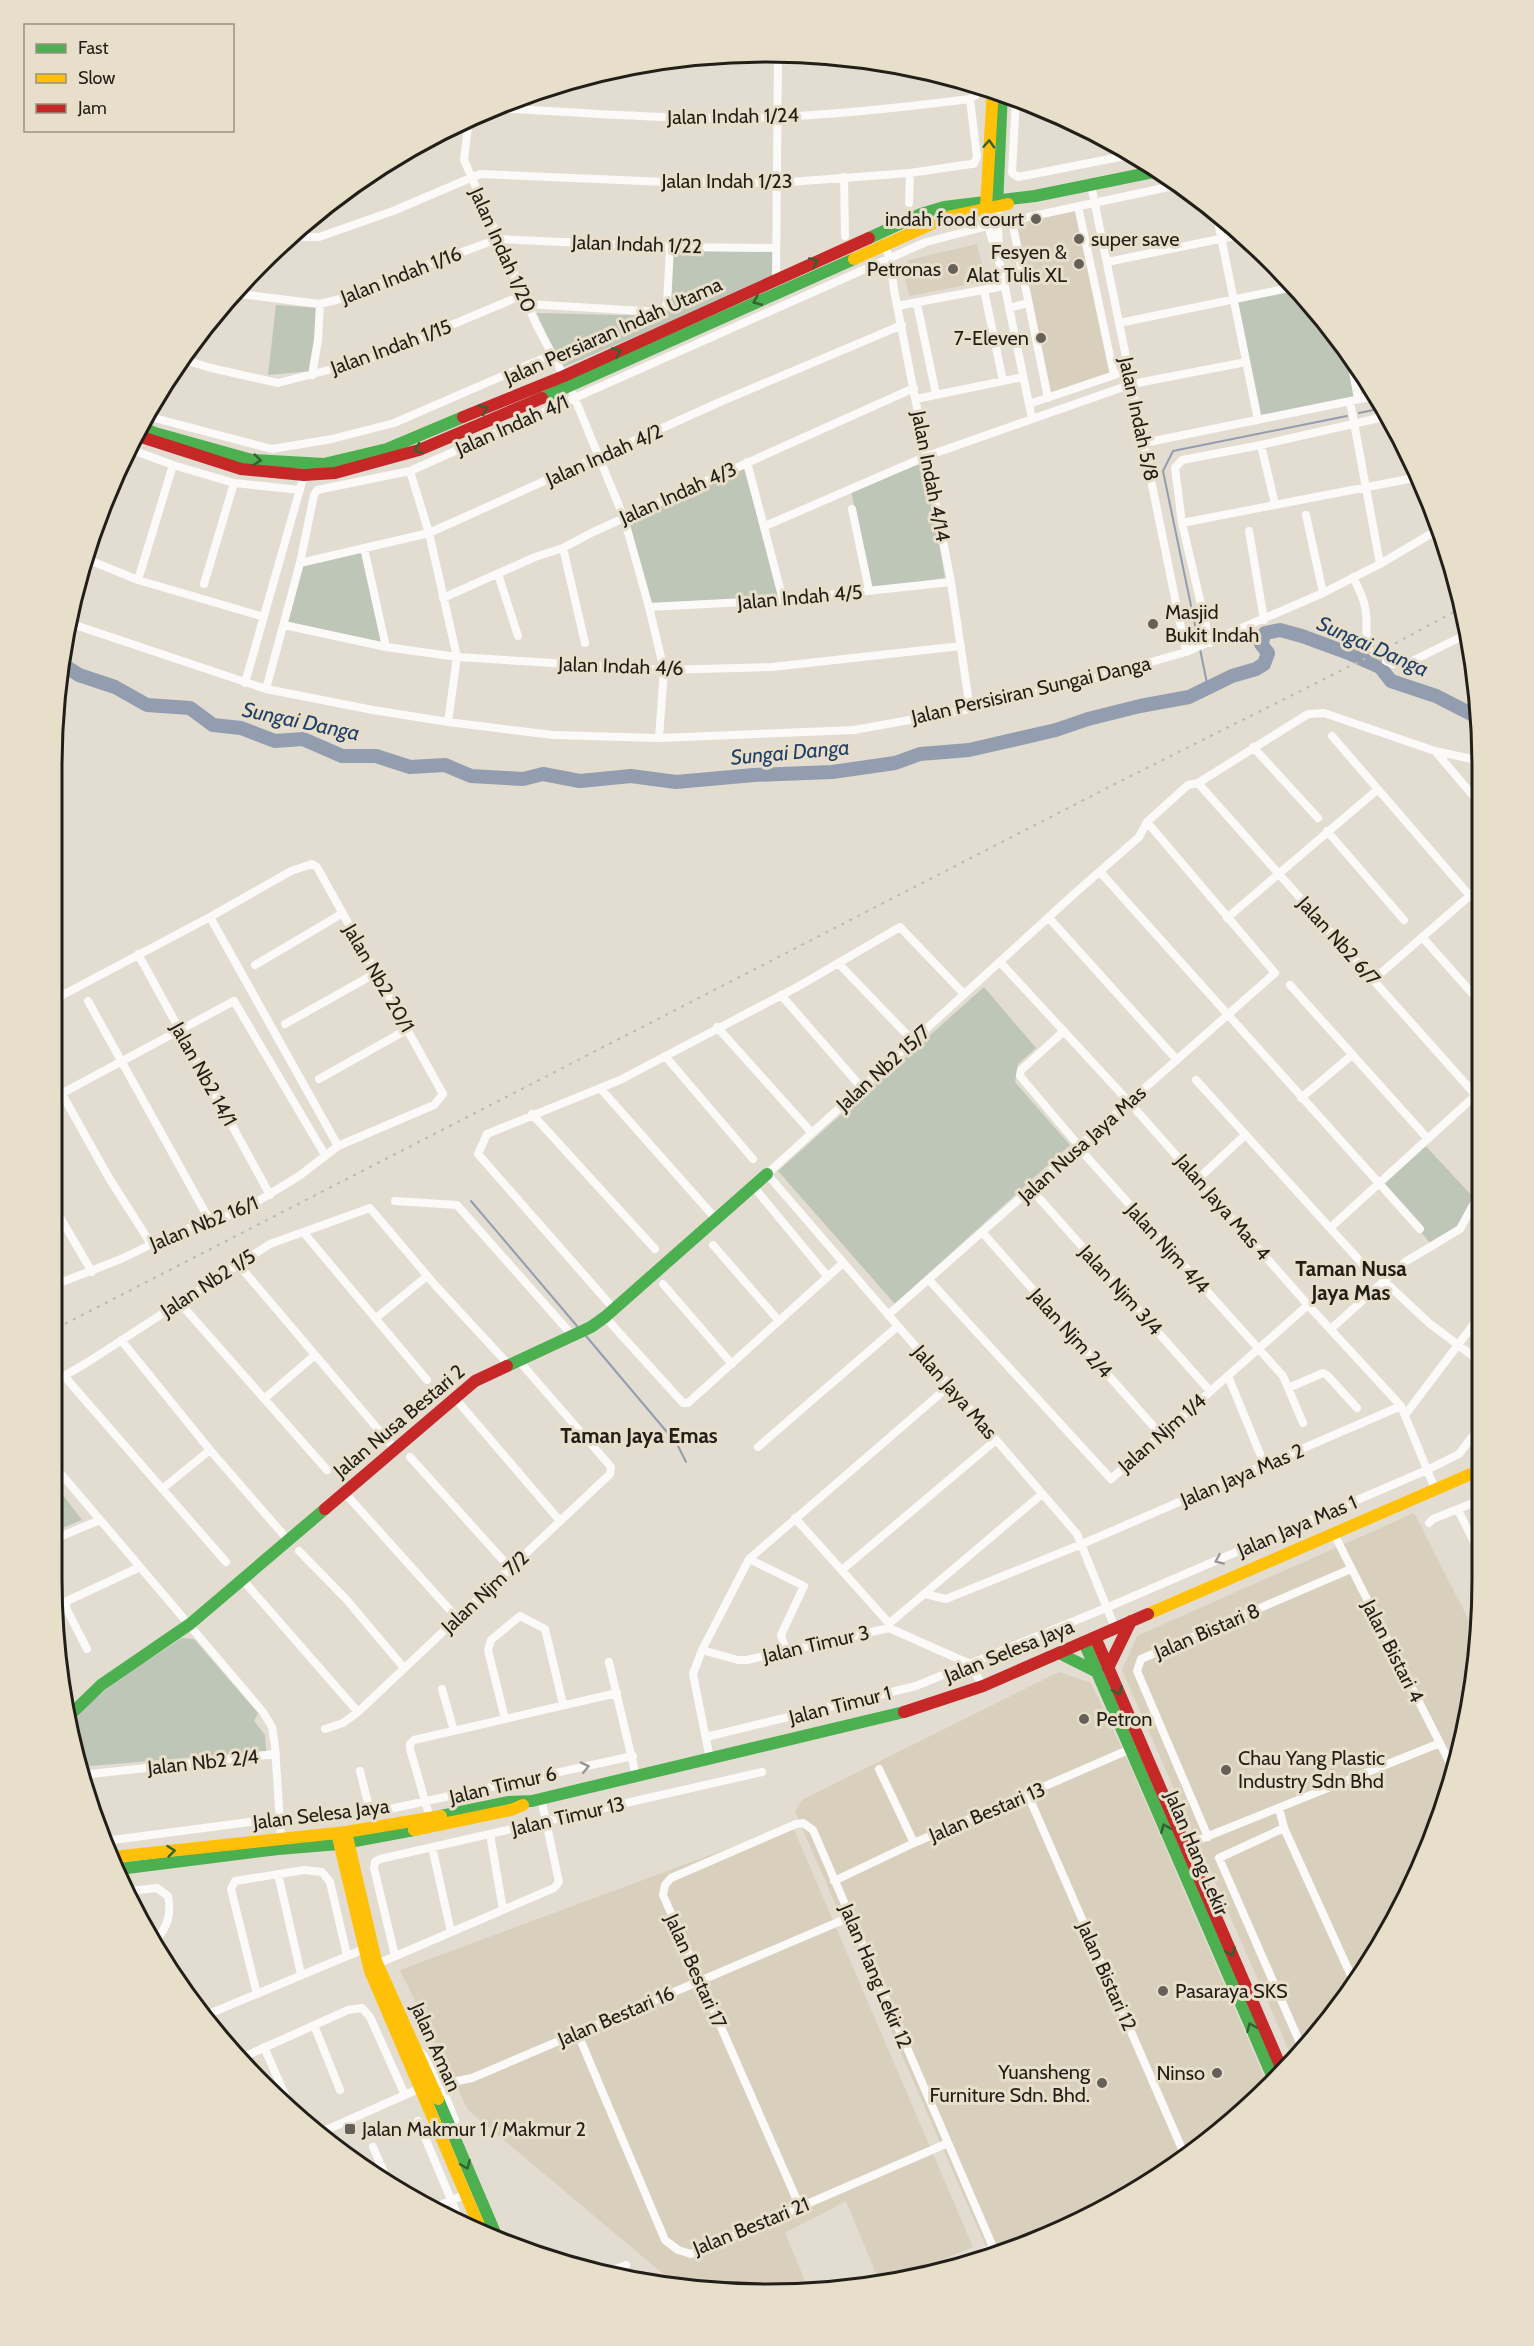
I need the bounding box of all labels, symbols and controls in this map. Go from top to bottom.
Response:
legend [24,24,234,132]
text: Fast [78,37,109,59]
text: Slow [78,67,115,89]
text: Jam [77,97,107,119]
street label: Jalan Indah 1/24 [666,103,799,129]
one-way arrow [983,140,996,149]
street label: Jalan Indah 1/23 [661,169,792,193]
street label: Jalan Indah 1/20 [464,183,541,316]
place label: indah food court [885,207,1024,231]
marker: indah food court [1029,212,1043,226]
place label: super save [1091,227,1179,251]
street label: Jalan Indah 1/22 [570,230,703,258]
marker: super save [1072,232,1086,246]
place label: Fesyen & Alat Tulis XL [966,240,1067,287]
street label: Jalan Indah 1/16 [336,241,465,309]
place label: Petronas [867,257,941,281]
marker: Fesyen & Alat Tulis XL [1072,257,1086,271]
one-way arrow [807,258,818,270]
marker: Petronas [946,262,960,276]
street label: Jalan Persiaran Indah Utama [500,272,726,390]
one-way arrow [753,294,764,306]
street label: Jalan Indah 1/15 [326,314,455,380]
place label: 7-Eleven [954,326,1029,350]
marker: 7-Eleven [1034,331,1048,345]
one-way arrow [611,347,622,359]
street label: Jalan Indah 5/8 [1114,354,1164,483]
street label: Jalan Indah 4/1 [451,389,572,461]
one-way arrow [478,404,489,416]
street label: Jalan Indah 4/14 [906,408,956,544]
street label: Jalan Indah 4/2 [541,419,666,492]
one-way arrow [413,442,424,455]
one-way arrow [253,453,262,465]
street label: Jalan Indah 4/3 [615,457,740,530]
street label: Jalan Indah 4/5 [735,580,864,615]
place label: Masjid Bukit Indah [1165,600,1259,647]
water label: Sungai Danga [1313,610,1433,682]
marker: Masjid Bukit Indah [1146,617,1160,631]
street label: Jalan Persisiran Sungai Danga [908,651,1153,729]
street label: Jalan Indah 4/6 [557,652,684,680]
water label: Sungai Danga [240,696,362,746]
water label: Sungai Danga [730,734,850,770]
street label: Jalan Nb2 6/7 [1292,891,1385,991]
street label: Jalan Nb2 20/1 [338,919,420,1036]
street label: Jalan Nb2 14/1 [165,1017,242,1130]
street label: Jalan Nb2 15/7 [830,1020,935,1117]
street label: Jalan Nusa Jaya Mas [1013,1080,1151,1208]
street label: Jalan Jaya Mas 4 [1170,1148,1276,1265]
street label: Jalan Nb2 16/1 [145,1190,262,1256]
street label: Jalan Njm 4/4 [1120,1197,1215,1299]
street label: Jalan Njm 3/4 [1074,1239,1168,1340]
street label: Jalan Nb2 1/5 [155,1244,260,1323]
district label: Taman Nusa Jaya Mas [1295,1256,1407,1305]
street label: Jalan Njm 2/4 [1024,1282,1118,1383]
street label: Jalan Jaya Mas [907,1339,1002,1444]
street label: Jalan Nusa Bestari 2 [328,1359,469,1483]
street label: Jalan Njm 1/4 [1112,1388,1211,1478]
district label: Taman Jaya Emas [560,1423,718,1448]
street label: Jalan Jaya Mas 2 [1176,1438,1307,1512]
street label: Jalan Jaya Mas 1 [1233,1490,1360,1562]
street label: Jalan Njm 7/2 [436,1546,534,1639]
one-way arrow [1214,1553,1225,1565]
street label: Jalan Bistari 4 [1356,1595,1429,1707]
street label: Jalan Bistari 8 [1150,1598,1263,1664]
street label: Jalan Selesa Jaya [940,1614,1078,1688]
street label: Jalan Timur 3 [759,1620,872,1668]
street label: Jalan Timur 1 [785,1681,894,1730]
one-way arrow [1111,1684,1123,1695]
place label: Petron [1096,1707,1152,1731]
marker: Petron [1077,1712,1091,1726]
street label: Jalan Nb2 2/4 [145,1744,260,1780]
place label: Chau Yang Plastic Industry Sdn Bhd [1238,1746,1385,1793]
street label: Jalan Timur 6 [446,1761,559,1809]
one-way arrow [579,1761,589,1774]
marker: Chau Yang Plastic Industry Sdn Bhd [1219,1763,1233,1777]
street label: Jalan Bestari 13 [924,1777,1049,1848]
street label: Jalan Hang Lekir [1160,1786,1234,1920]
street label: Jalan Timur 13 [508,1791,627,1841]
street label: Jalan Selesa Jaya [250,1794,391,1834]
one-way arrow [1160,1824,1172,1835]
one-way arrow [166,1845,176,1858]
street label: Jalan Hang Lekir 12 [834,1899,917,2052]
street label: Jalan Bestari 17 [660,1909,732,2032]
street label: Jalan Bistari 12 [1072,1917,1142,2034]
one-way arrow [1224,1946,1236,1957]
place label: Pasaraya SKS [1175,1979,1288,2003]
street label: Jalan Bestari 16 [553,1981,678,2052]
marker: Pasaraya SKS [1156,1984,1170,1998]
street label: Jalan Aman [405,1998,466,2095]
one-way arrow [1246,2022,1258,2033]
place label: Yuansheng Furniture Sdn. Bhd. [930,2060,1091,2107]
place label: Ninso [1156,2061,1205,2085]
marker: Ninso [1210,2066,1224,2080]
marker: Yuansheng Furniture Sdn. Bhd. [1095,2076,1109,2090]
place label: Jalan Makmur 1 / Makmur 2 [361,2117,586,2141]
marker: Jalan Makmur 1 / Makmur 2 [343,2122,357,2136]
one-way arrow [459,2159,471,2170]
street label: Jalan Bestari 21 [688,2192,813,2261]

